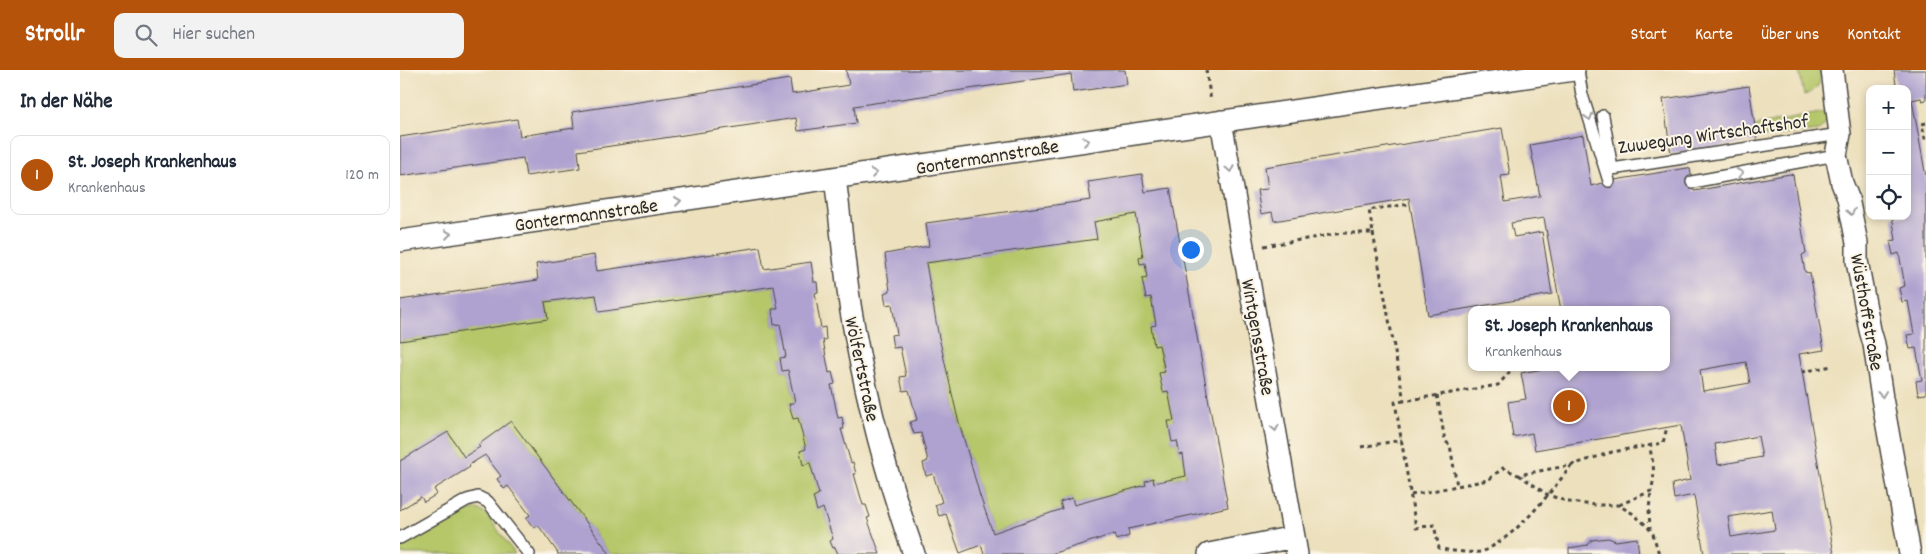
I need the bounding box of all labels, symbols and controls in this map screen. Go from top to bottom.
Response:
search box [114,13,464,58]
text: Strollr [25,18,84,52]
icon: search [132,21,160,49]
text: Hier suchen [172,22,255,49]
text: Start [1631,23,1667,48]
text: Karte [1695,23,1733,48]
text: Über uns [1761,23,1819,48]
text: Kontakt [1847,23,1901,48]
map controls [1866,85,1911,220]
button: + [1866,85,1911,130]
text: In der Nähe [20,88,112,118]
street label: Zuwegung Wirtschaftshof [1616,109,1811,163]
one-way arrow [1584,113,1594,121]
button: − [1866,130,1911,175]
street label: Gontermannstraße [914,134,1061,184]
one-way arrow [1083,136,1091,147]
text: St. Joseph Krankenhaus [68,150,237,177]
text: 1 [35,164,39,187]
text: 120 m [345,164,379,187]
one-way arrow [1224,164,1234,173]
one-way arrow [869,168,878,178]
one-way arrow [1736,168,1744,178]
button: locate [1866,175,1911,220]
text: Krankenhaus [68,177,146,200]
street label: Gontermannstraße [513,193,660,241]
one-way arrow [675,196,683,207]
one-way arrow [1845,208,1855,217]
one-way arrow [444,230,453,240]
your location [1178,237,1204,263]
street label: Wüsthoffstraße [1841,252,1889,373]
street label: Wintgensstraße [1232,277,1280,398]
popup [1468,306,1670,371]
text: St. Joseph Krankenhaus [1485,314,1653,341]
street label: Wölfertstraße [835,315,885,425]
text: Krankenhaus [1485,341,1562,364]
pin: 1 [1553,387,1585,425]
one-way arrow [1876,391,1887,399]
one-way arrow [1269,424,1279,433]

